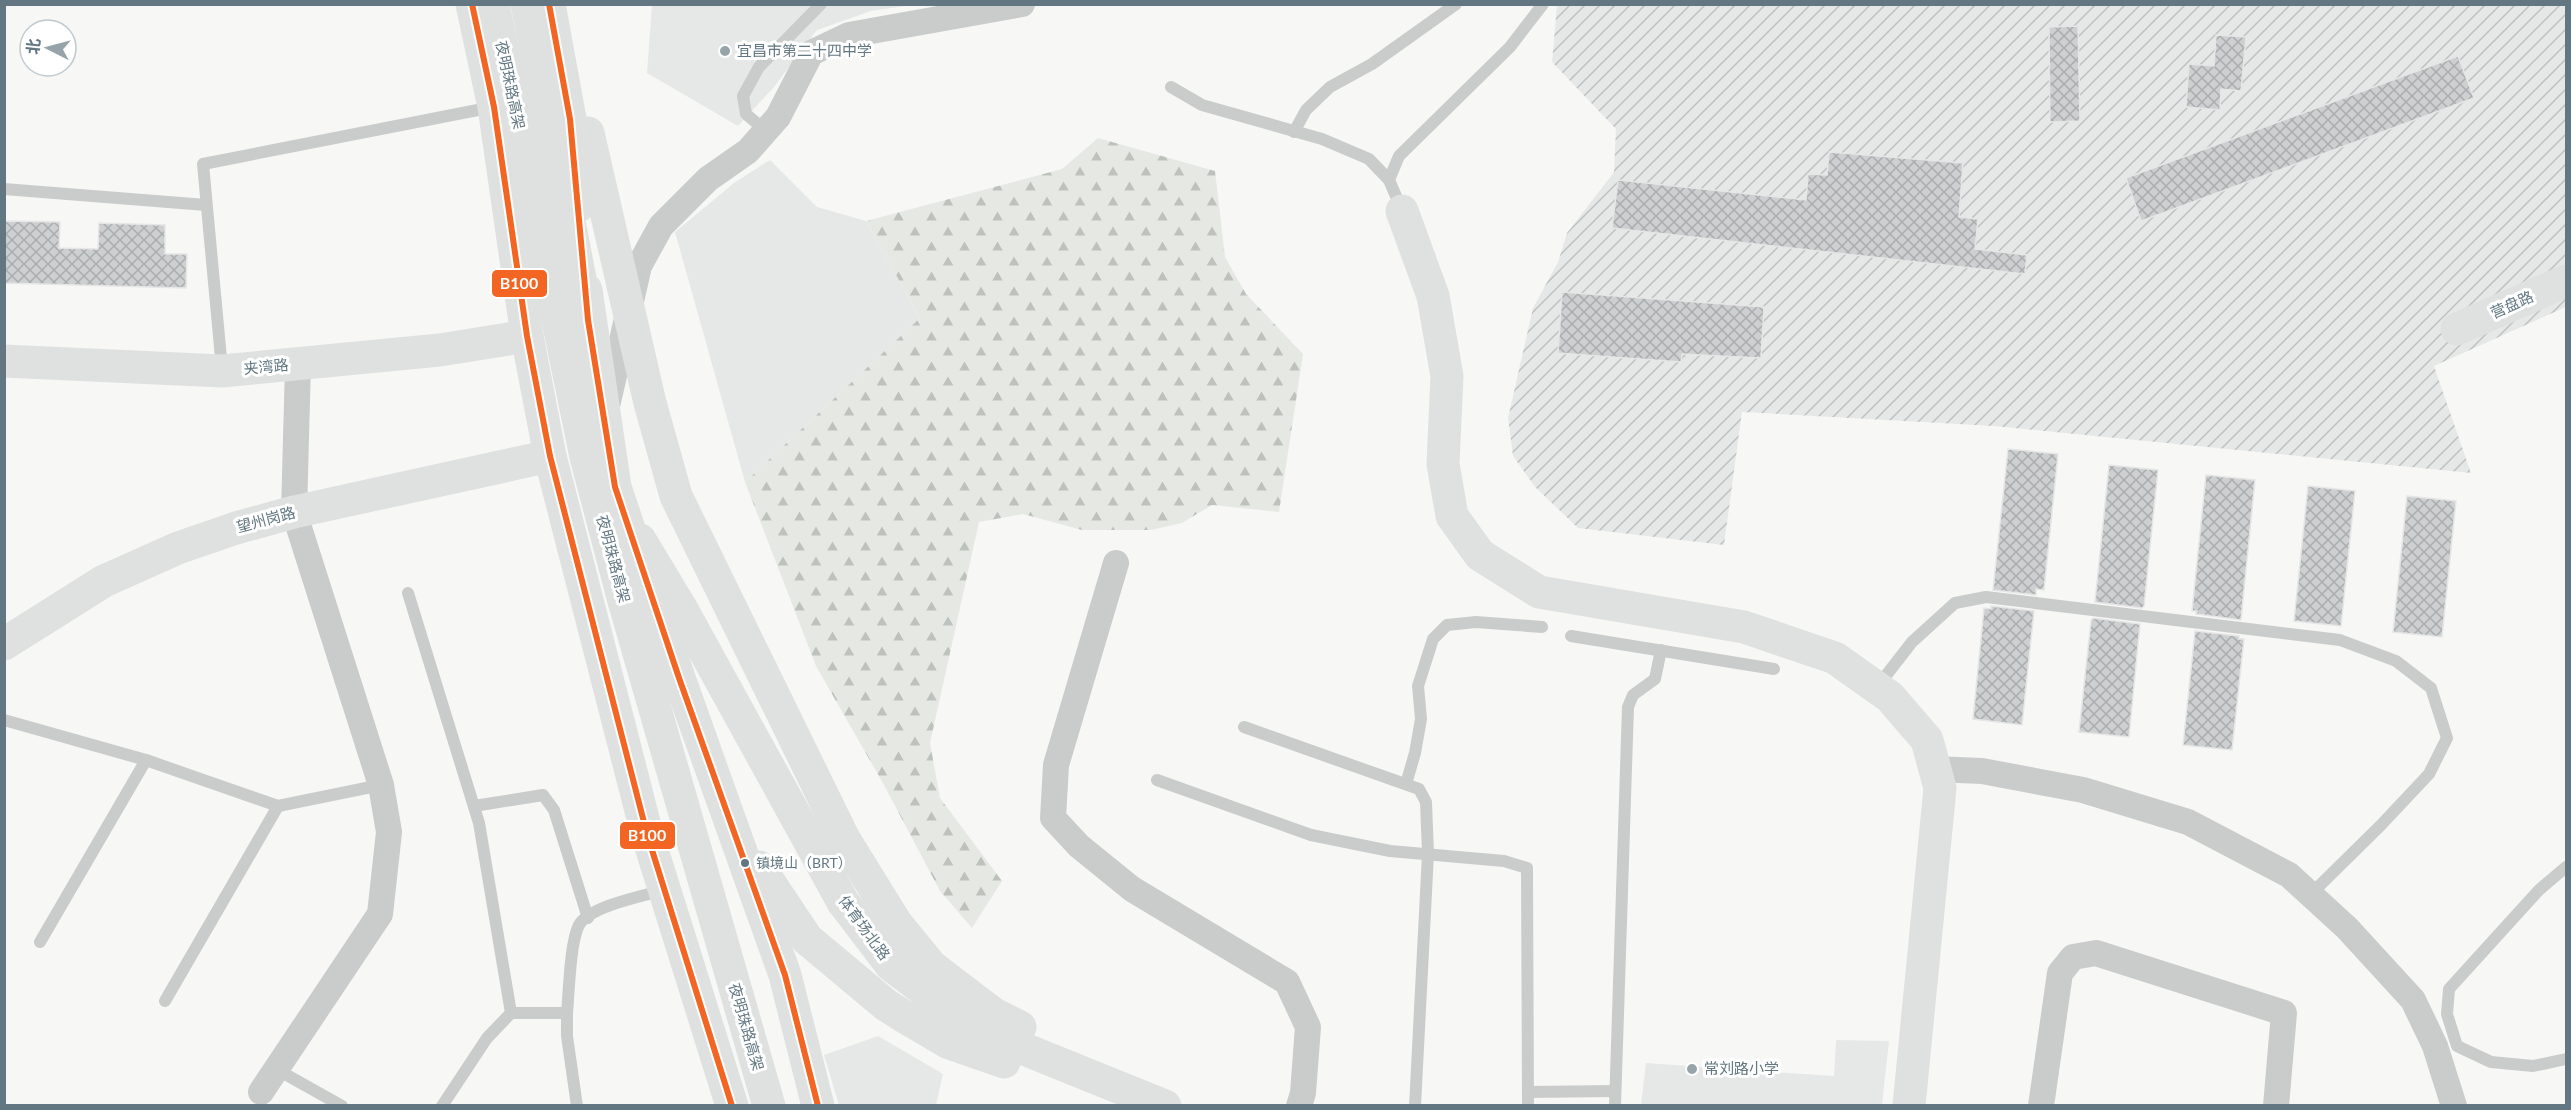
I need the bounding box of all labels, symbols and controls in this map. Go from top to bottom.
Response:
north arrow [18,18,78,78]
text: 北 [22,37,43,55]
street label: 夜明珠路高架 [493,39,529,131]
place label: 宜昌市第二十四中学 [737,41,872,59]
marker: 宜昌市第二十四中学 [718,44,732,58]
line badge: B100 [491,269,548,298]
text: B100 [500,273,538,292]
street label: 营盘路 [2487,287,2536,321]
street label: 夹湾路 [243,355,289,377]
street label: 望州岗路 [234,503,297,535]
street label: 夜明珠路高架 [594,513,634,605]
line badge: B100 [619,821,676,850]
text: B100 [628,825,666,844]
place label: 镇境山（BRT） [756,854,852,871]
marker: 镇境山（BRT） [739,857,751,869]
street label: 体育场北路 [835,892,894,963]
street label: 夜明珠路高架 [726,981,768,1072]
place label: 常刘路小学 [1704,1059,1779,1077]
marker: 常刘路小学 [1685,1062,1699,1076]

